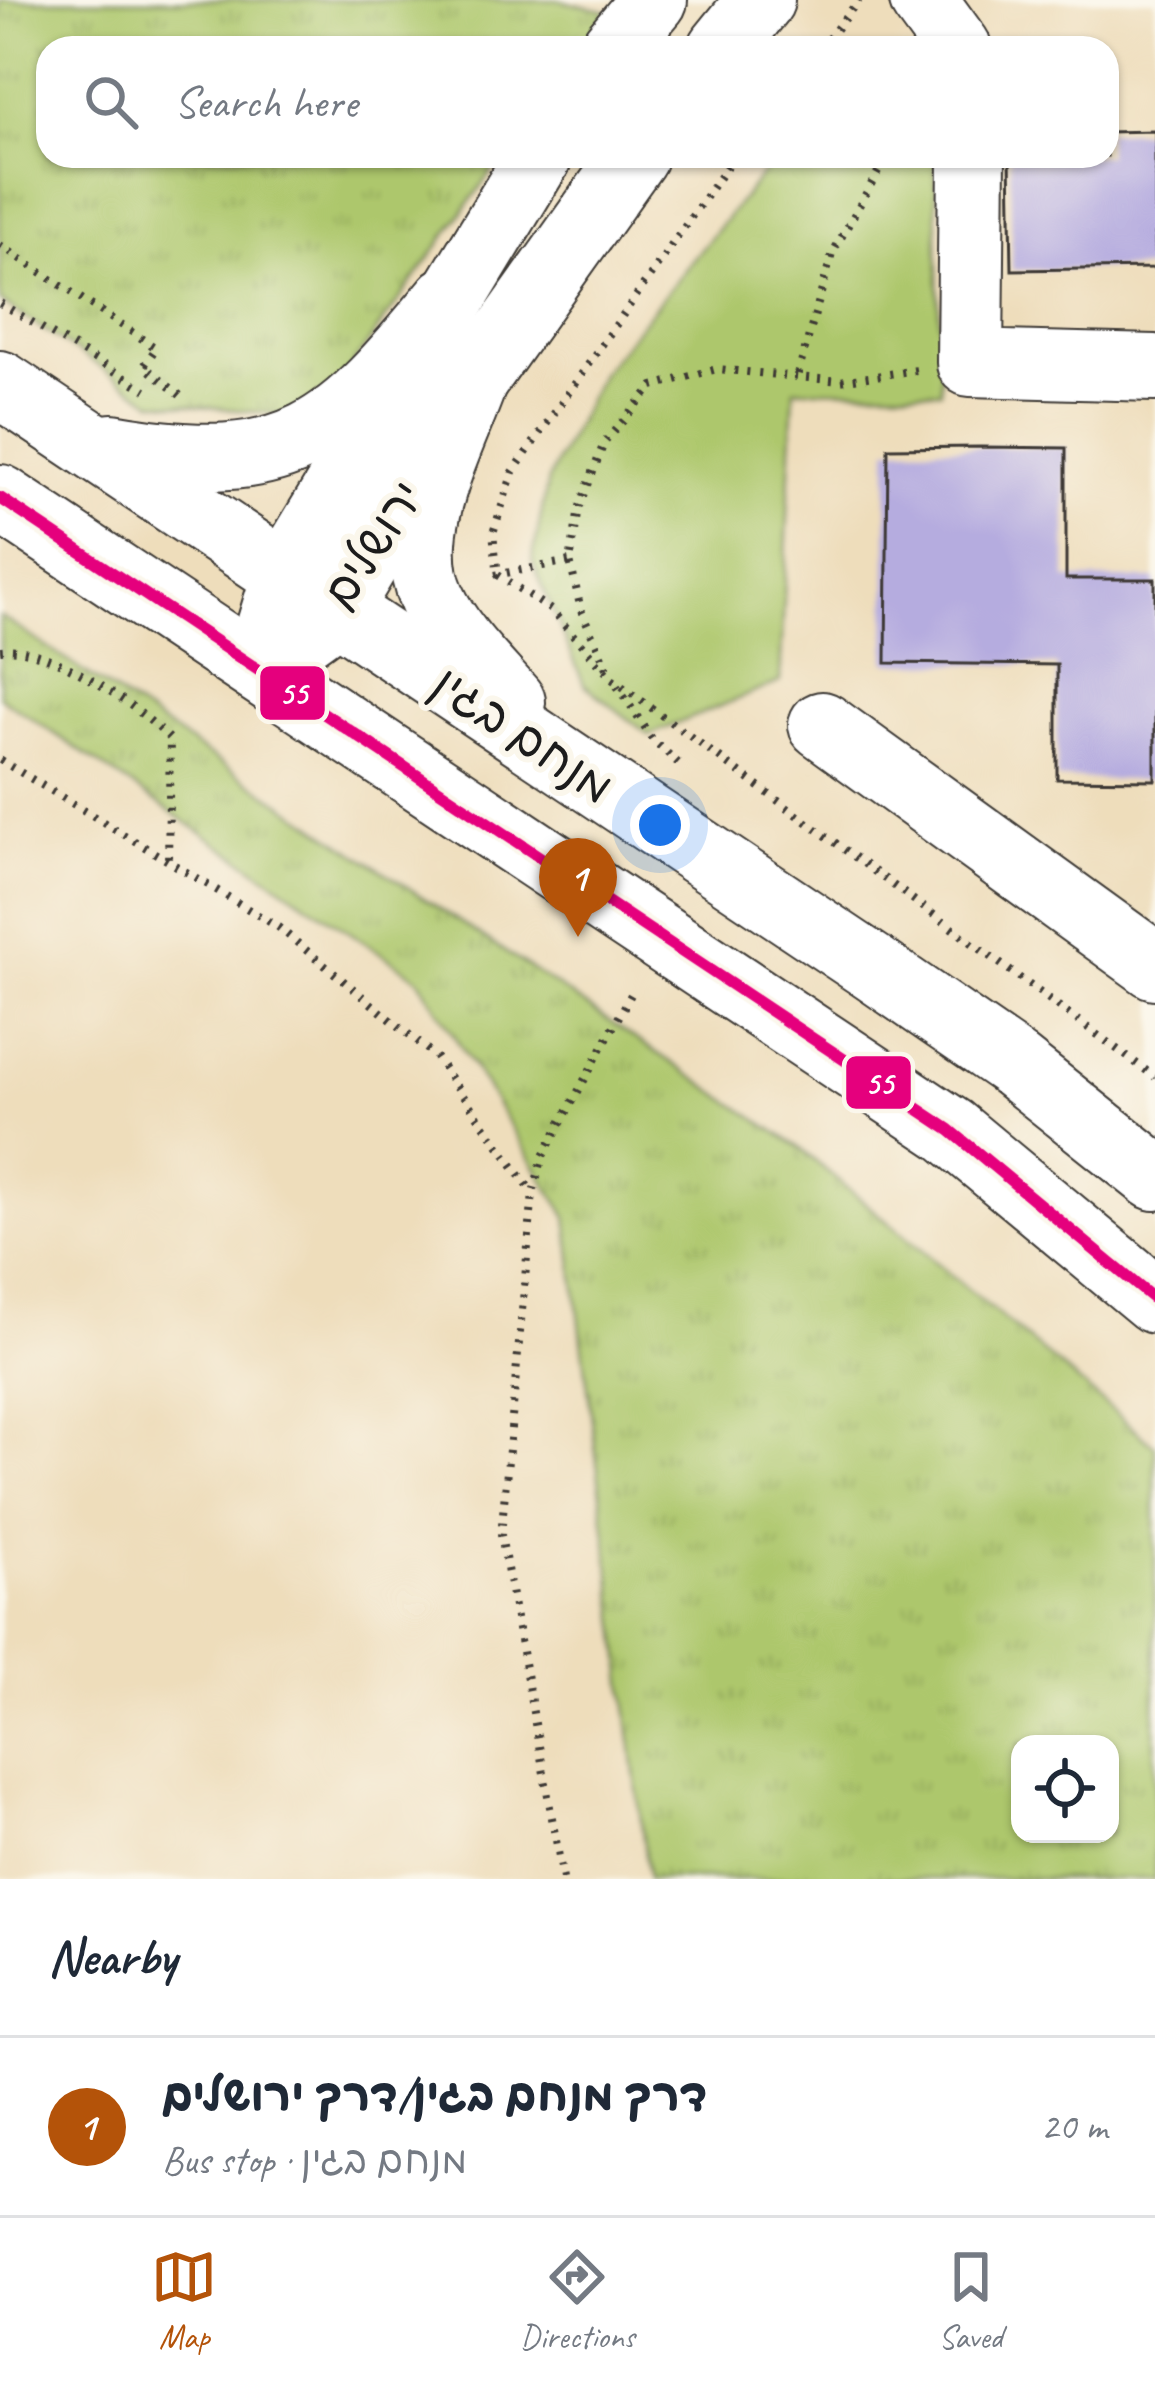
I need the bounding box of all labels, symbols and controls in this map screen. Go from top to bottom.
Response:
search box [36,36,1119,168]
icon: search [78,69,144,135]
text: Search here [174,74,357,131]
street label: ירושלים [309,469,437,620]
street label: מנחם בגין [421,653,624,817]
line badge: 55 [258,664,327,722]
text: 55 [279,672,310,714]
your location [630,795,690,855]
pin: 1 [539,838,617,937]
line badge: 55 [844,1054,913,1111]
text: 55 [865,1062,896,1104]
map controls [1011,1735,1119,1843]
button: locate [1011,1735,1119,1843]
text: Nearby [48,1925,176,1989]
text: דרך מנחם בגין/דרך ירושלים [162,2067,707,2124]
text: 1 [78,2102,96,2151]
text: 20 m [1041,2102,1107,2151]
text: Bus stop · מנחם בגין [162,2136,467,2185]
tab: Map [151,2244,217,2358]
tab: Directions [520,2244,635,2358]
tab: Saved [938,2244,1004,2358]

